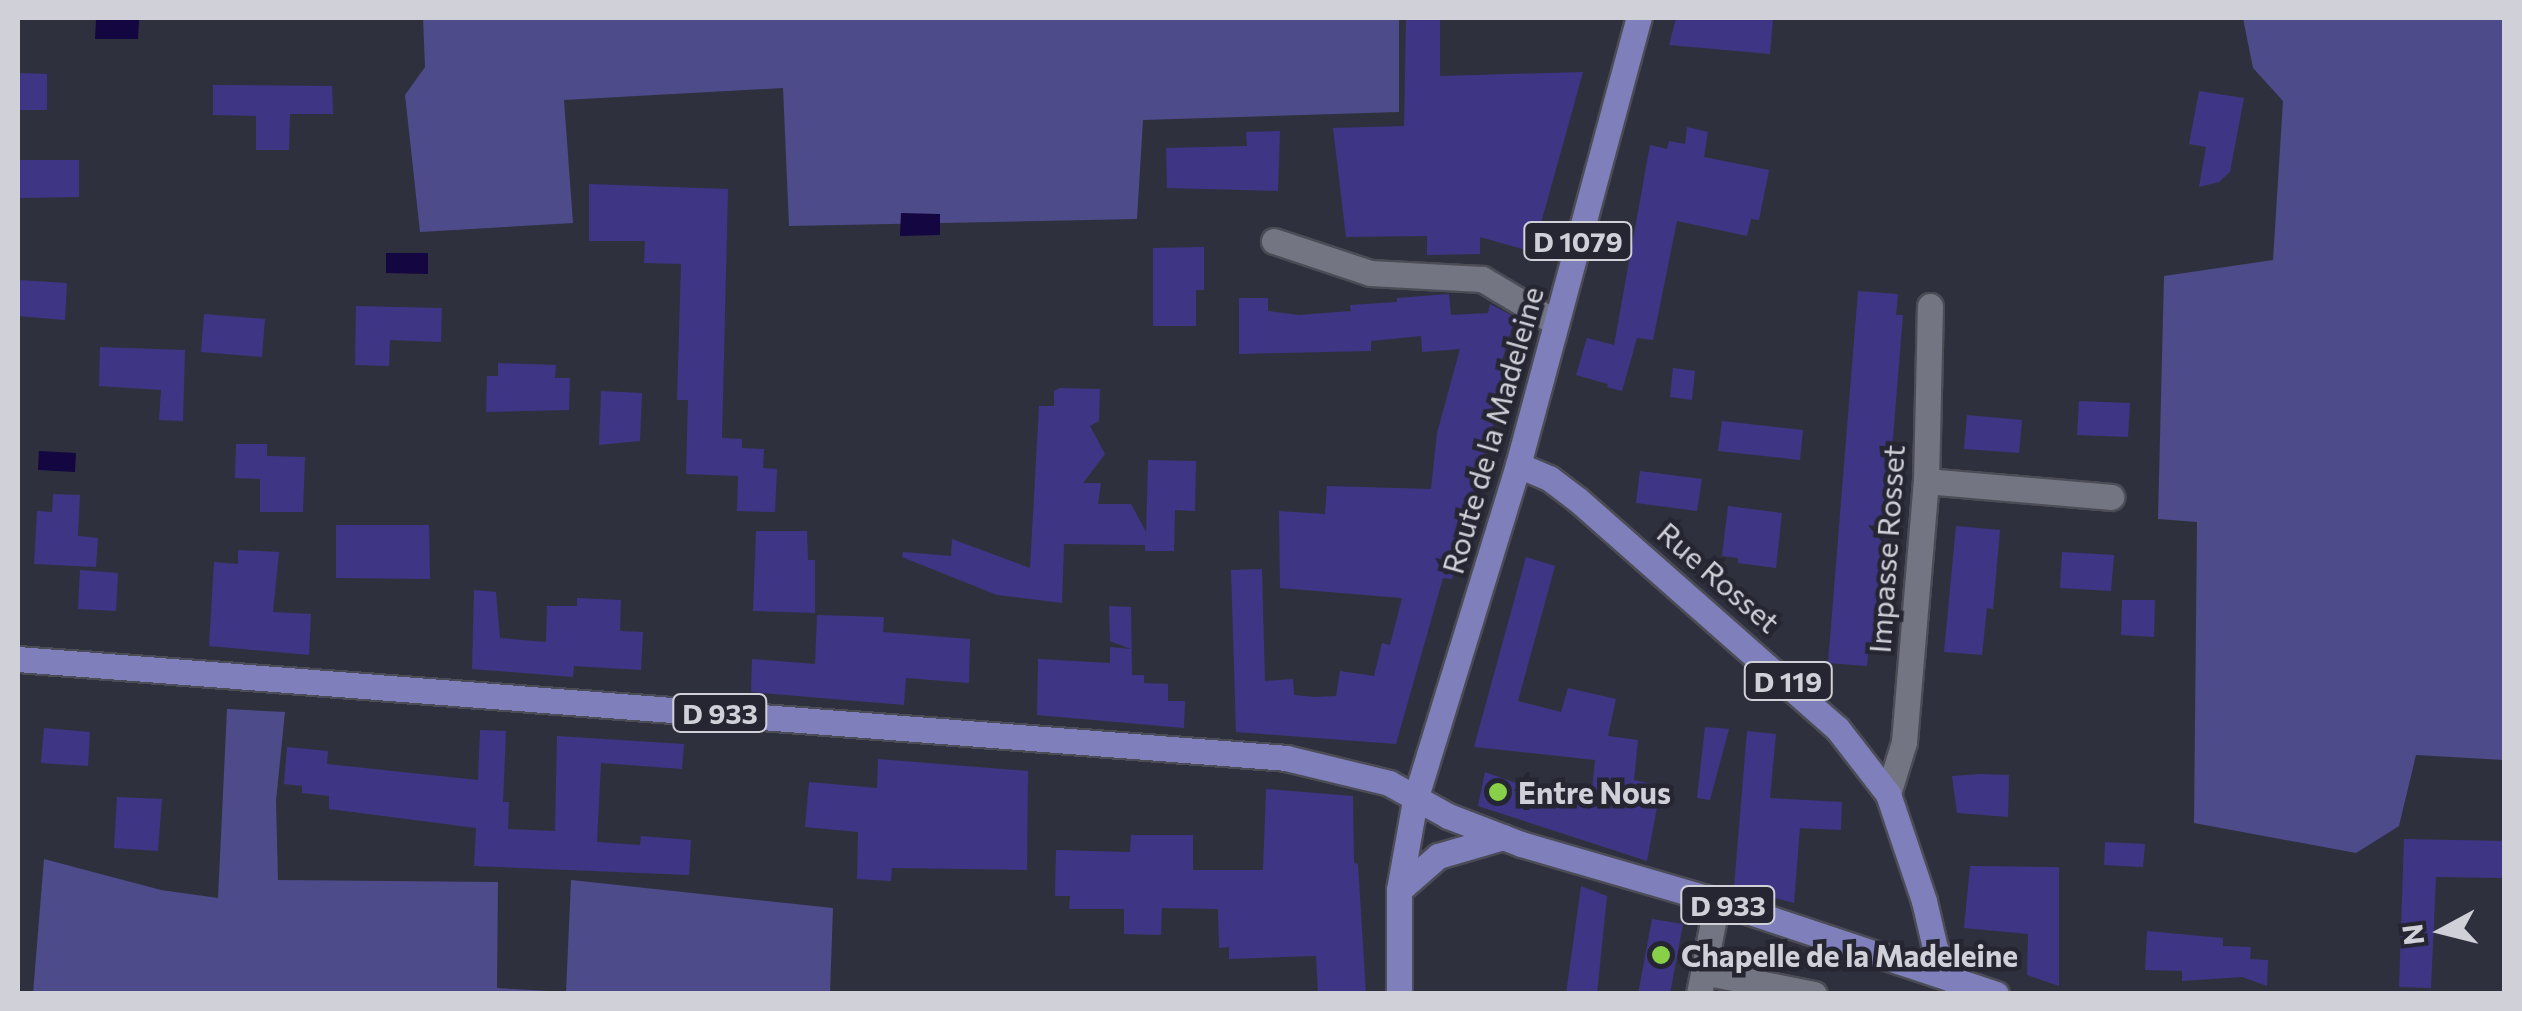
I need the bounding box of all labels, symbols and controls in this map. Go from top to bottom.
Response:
road number: D 1079 [1523,218,1633,264]
street label: Route de la Madeleine [1434,282,1550,578]
street label: Impasse Rosset [1861,444,1911,654]
street label: Rue Rosset [1651,514,1787,640]
road number: D 119 [1743,658,1833,704]
road number: D 933 [670,690,770,736]
place label: Entre Nous [1518,774,1671,810]
marker: Entre Nous [1487,781,1509,803]
north arrow [2392,881,2492,981]
road number: D 933 [1678,882,1778,928]
text: N [2394,922,2430,947]
place label: Chapelle de la Madeleine [1681,937,2018,973]
marker: Chapelle de la Madeleine [1650,944,1672,966]

